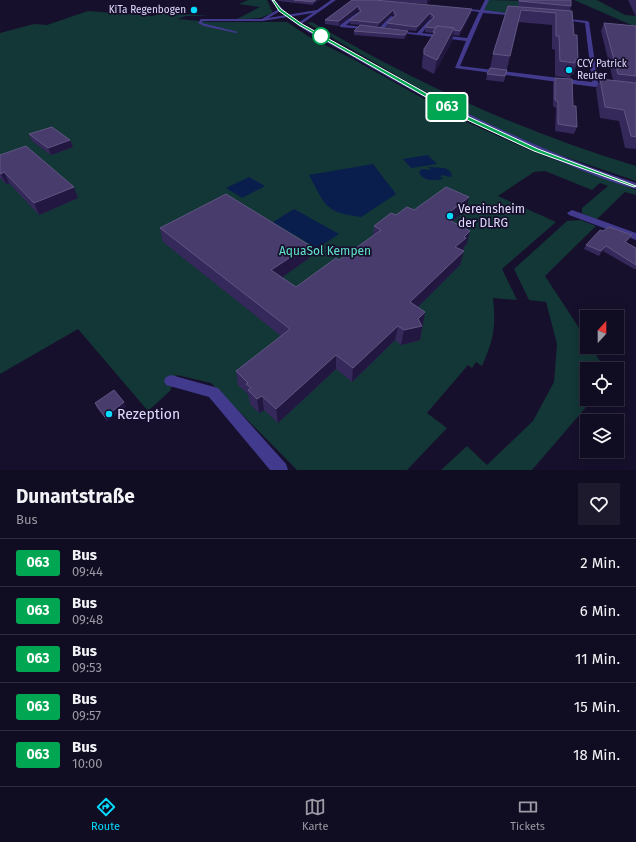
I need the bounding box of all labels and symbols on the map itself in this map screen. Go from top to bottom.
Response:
place label: KiTa Regenbogen [109,4,186,16]
marker: KiTa Regenbogen [189,5,199,15]
unlabelled marker [312,27,330,45]
place label: CCY Patrick Reuter [577,58,628,82]
marker: CCY Patrick Reuter [564,65,574,75]
line badge: 063 [424,94,470,120]
place label: Vereinsheim der DLRG [458,202,525,230]
marker: Vereinsheim der DLRG [445,211,455,221]
park label: AquaSol Kempen [279,244,371,258]
north arrow [580,310,624,354]
place label: Rezeption [117,406,180,423]
marker: Rezeption [104,409,114,419]

